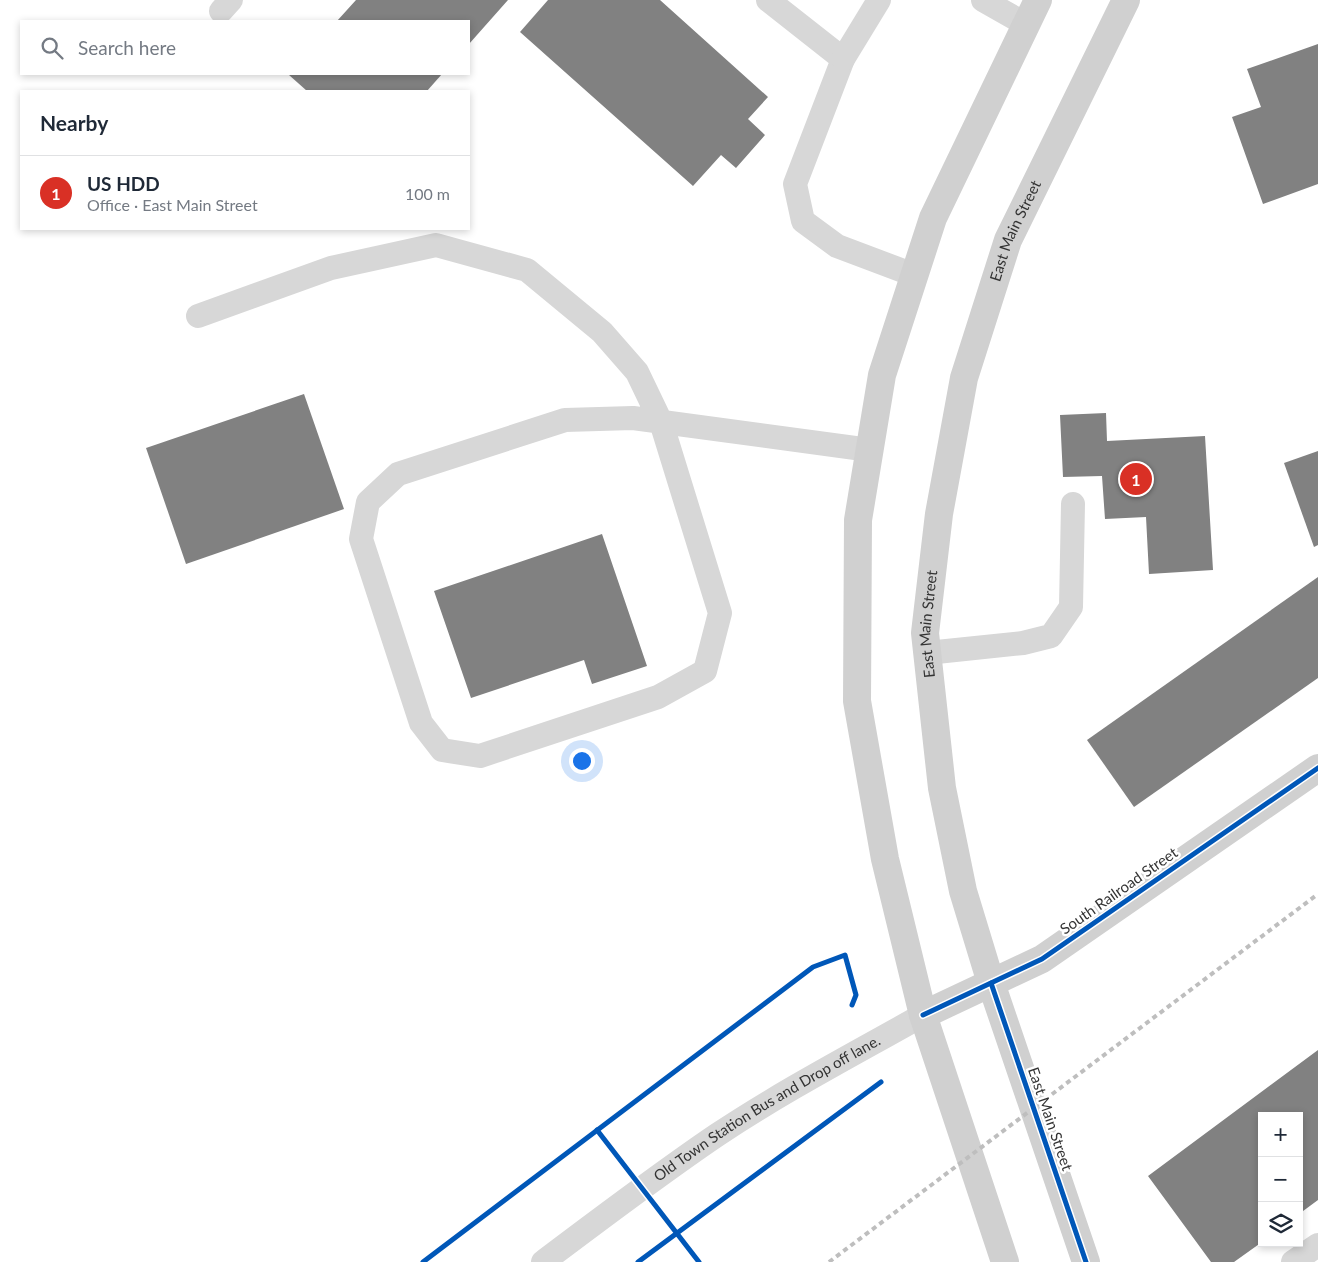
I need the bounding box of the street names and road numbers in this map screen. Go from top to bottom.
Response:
street label: East Main Street [985,176,1044,283]
street label: East Main Street [915,568,940,679]
street label: South Railroad Street [1056,843,1181,937]
street label: Old Town Station Bus and Drop off lane. [650,1031,883,1185]
street label: East Main Street [1025,1065,1077,1173]

